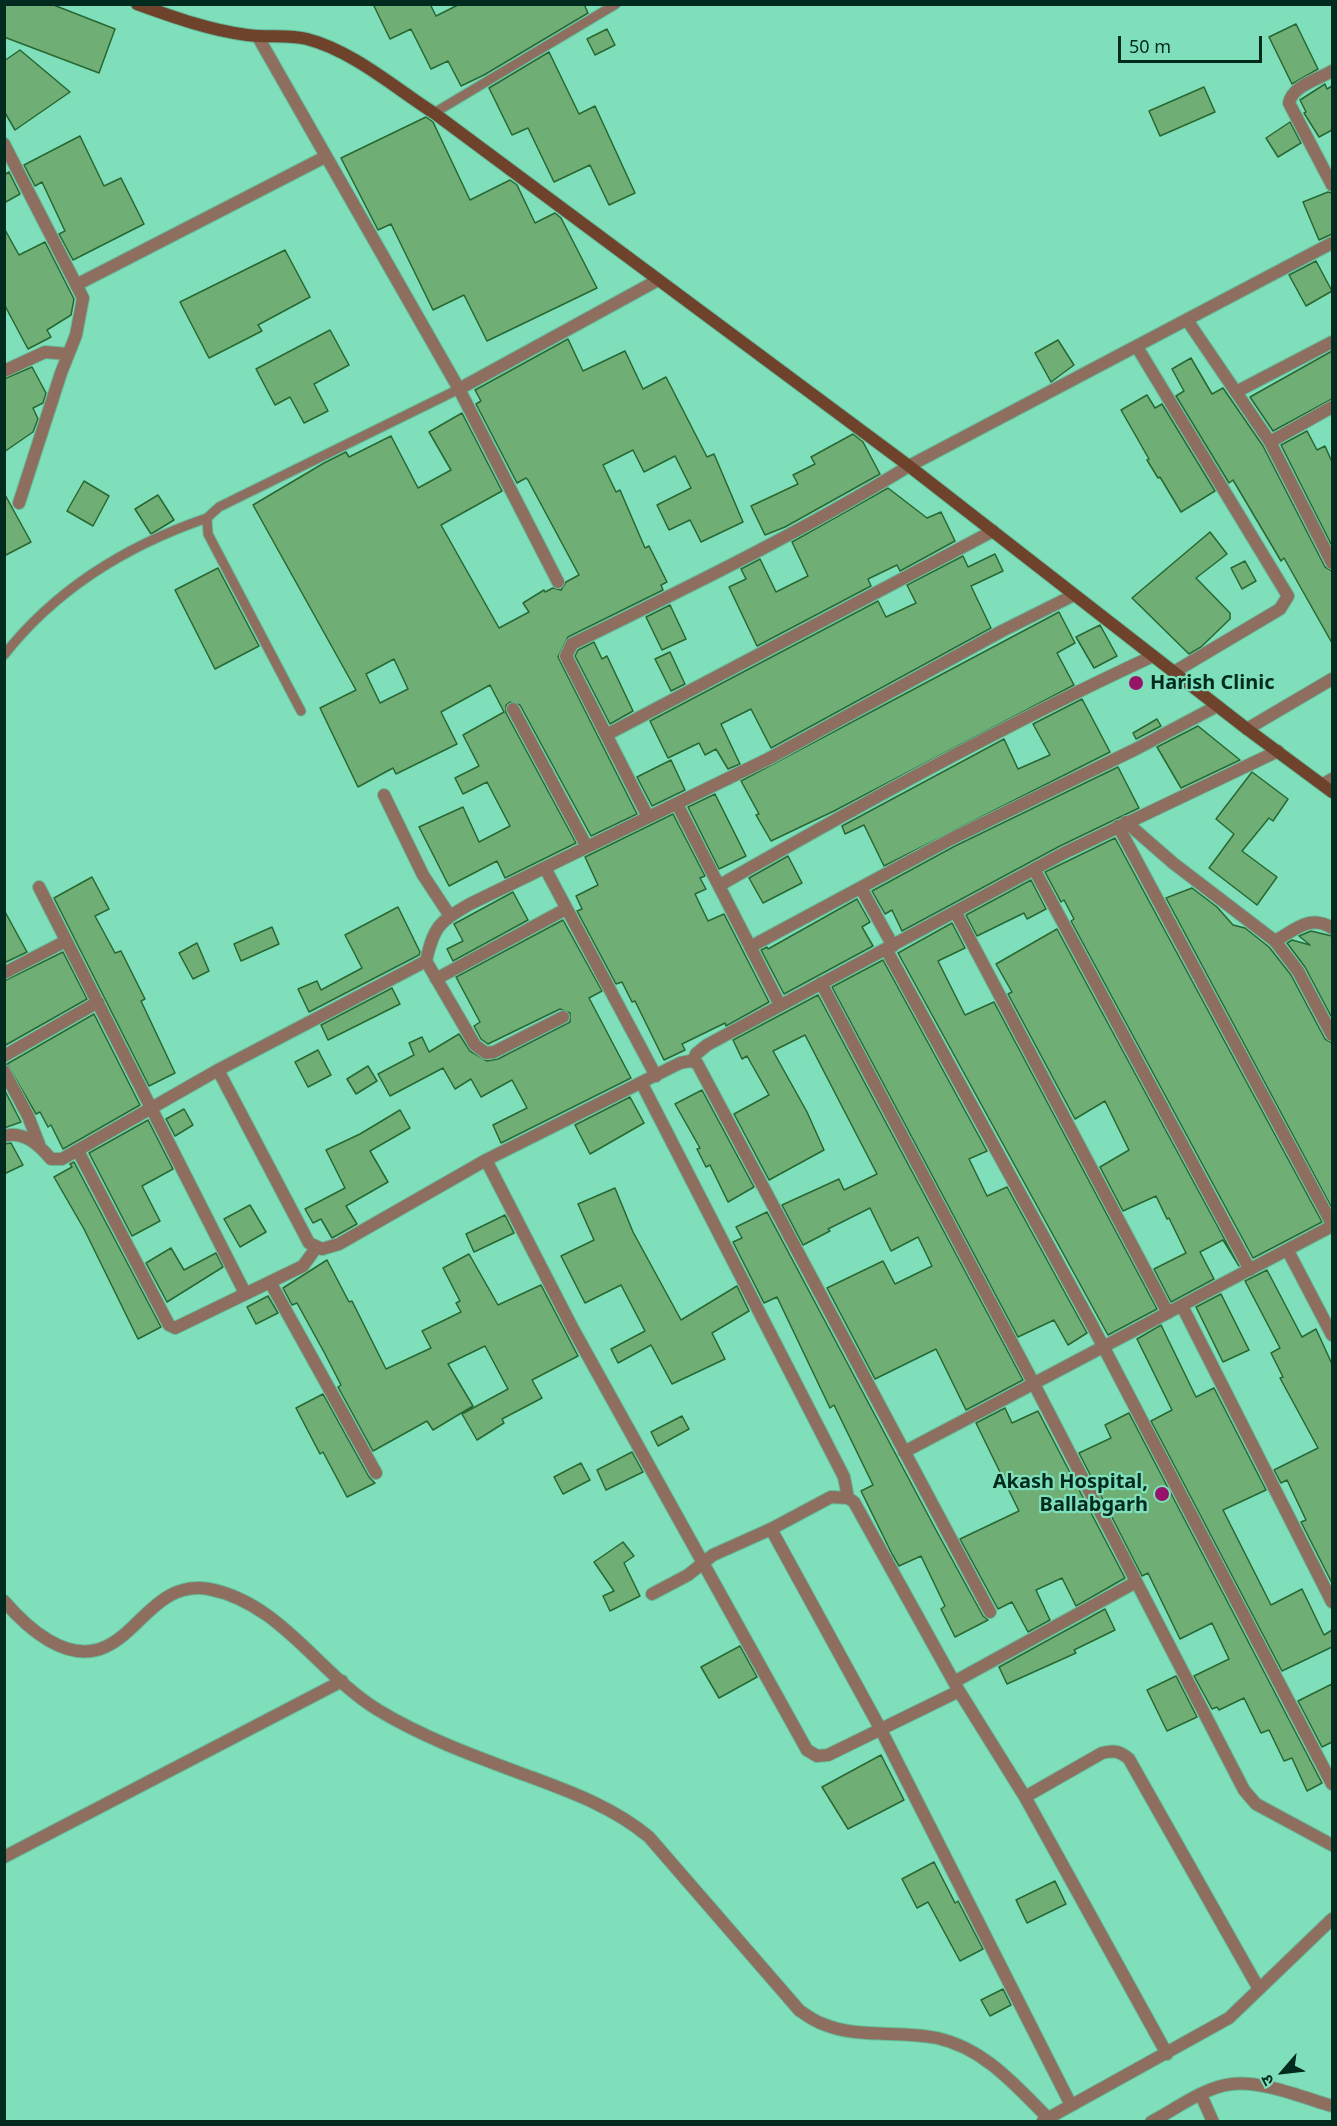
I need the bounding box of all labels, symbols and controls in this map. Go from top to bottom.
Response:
scale bar [1121,24,1265,62]
text: 50 m [1129,34,1171,58]
place label: Harish Clinic [1150,671,1275,695]
marker: Harish Clinic [1127,674,1145,692]
place label: Akash Hospital, Ballabgarh [993,1470,1148,1517]
marker: Akash Hospital, Ballabgarh [1153,1485,1171,1503]
north arrow [1253,2042,1313,2102]
text: उ [1255,2071,1279,2090]

